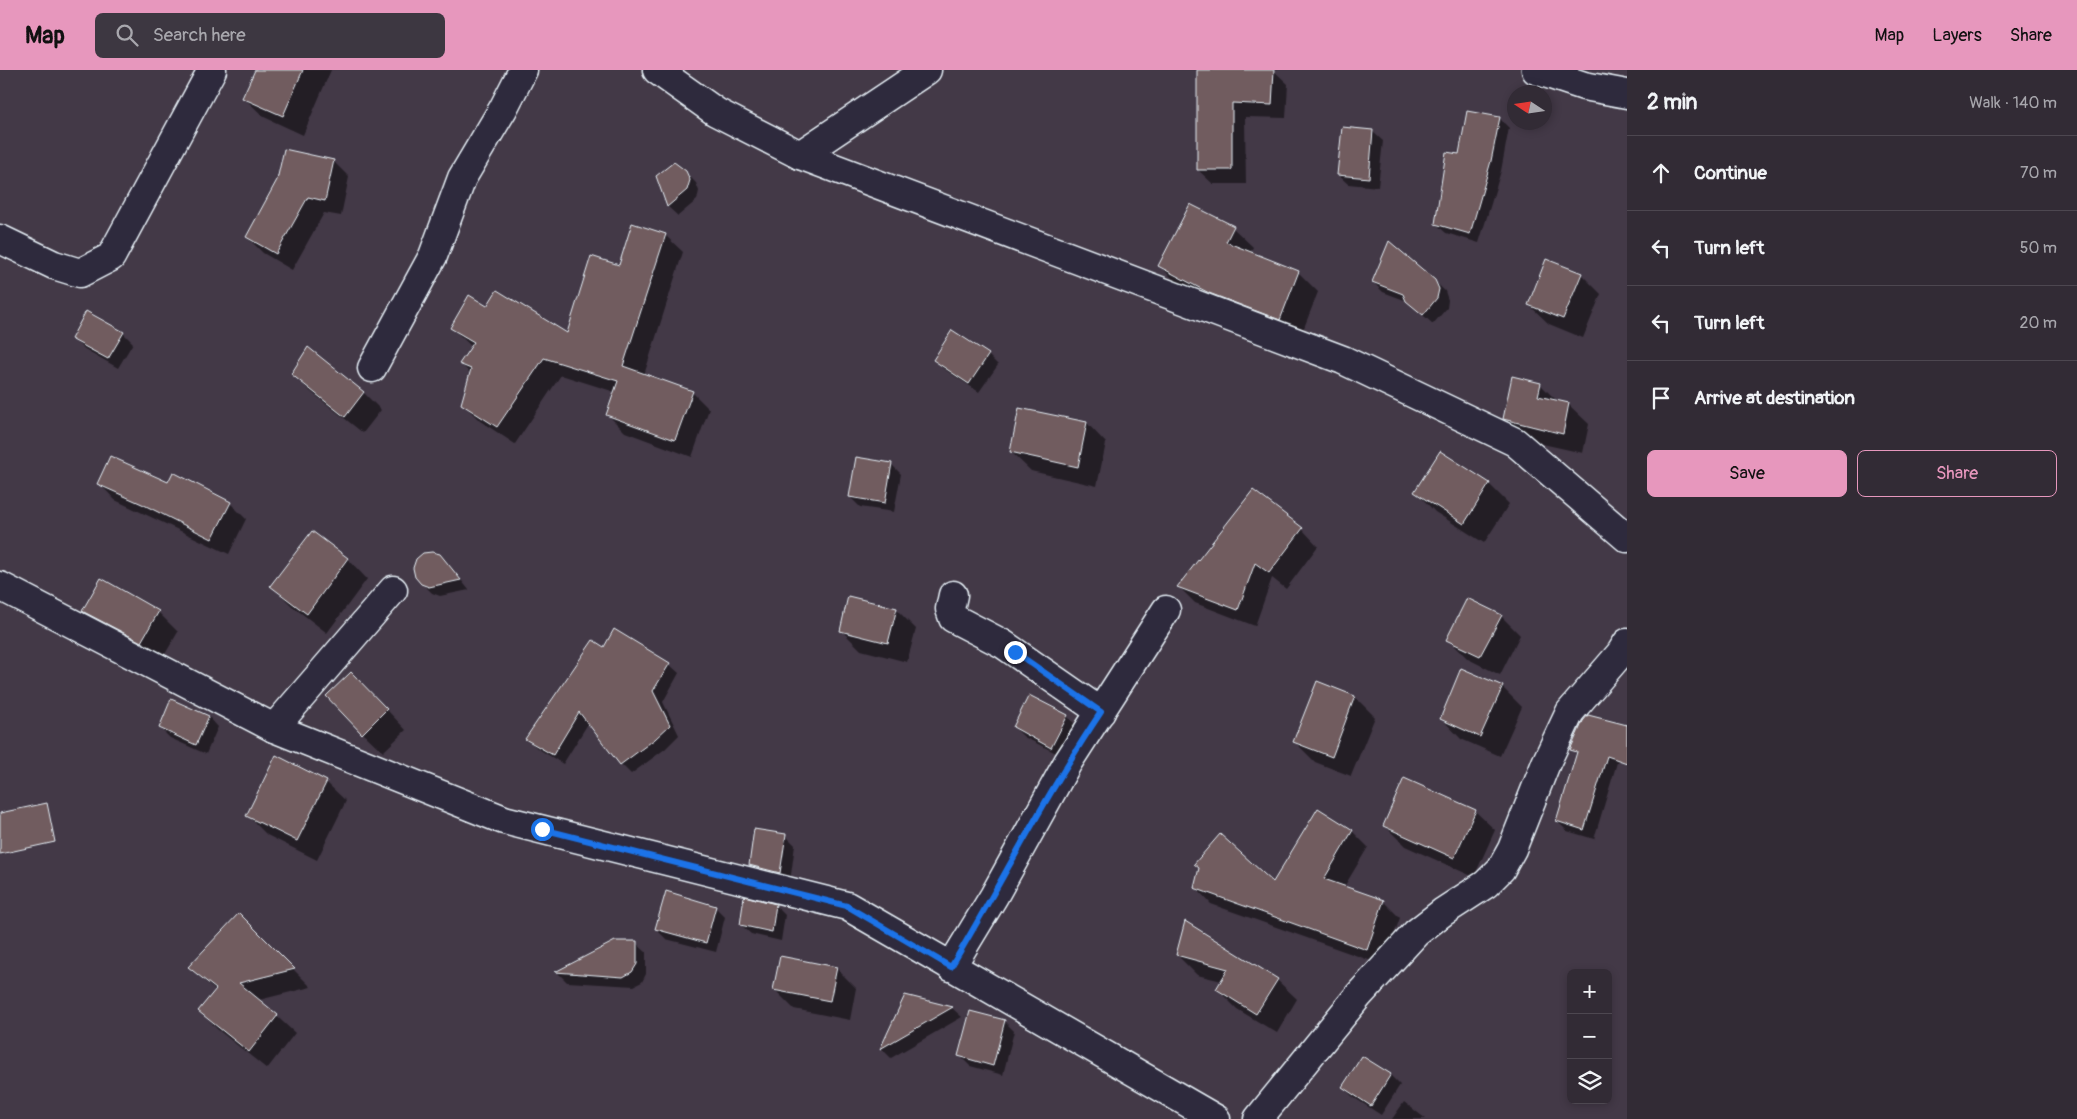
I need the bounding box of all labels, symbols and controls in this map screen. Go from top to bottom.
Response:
search box [95,13,445,58]
text: Map [25,21,65,50]
icon: search [113,21,141,49]
text: Search here [153,23,246,47]
text: Map [1875,24,1904,47]
text: Layers [1932,24,1982,47]
text: Share [2010,24,2052,47]
north arrow [1507,85,1552,130]
text: 2 min [1647,89,1697,116]
text: Walk · 140 m [1969,93,2057,113]
icon: ahead [1647,159,1675,187]
text: Continue [1694,161,1767,185]
text: 70 m [2020,163,2057,183]
icon: left [1647,234,1675,262]
text: Turn left [1694,236,1764,260]
text: 50 m [2020,238,2057,258]
icon: left [1647,309,1675,337]
text: Turn left [1694,311,1764,335]
text: 20 m [2019,313,2057,333]
icon: arrive [1647,384,1675,412]
text: Arrive at destination [1694,386,1855,410]
button: Save [1647,450,1847,497]
button: Share [1857,450,2057,497]
route end [1004,641,1027,664]
route start [531,818,554,841]
map controls [1567,969,1612,1104]
button: + [1567,969,1612,1014]
button: − [1567,1014,1612,1059]
button: layers [1567,1059,1612,1104]

